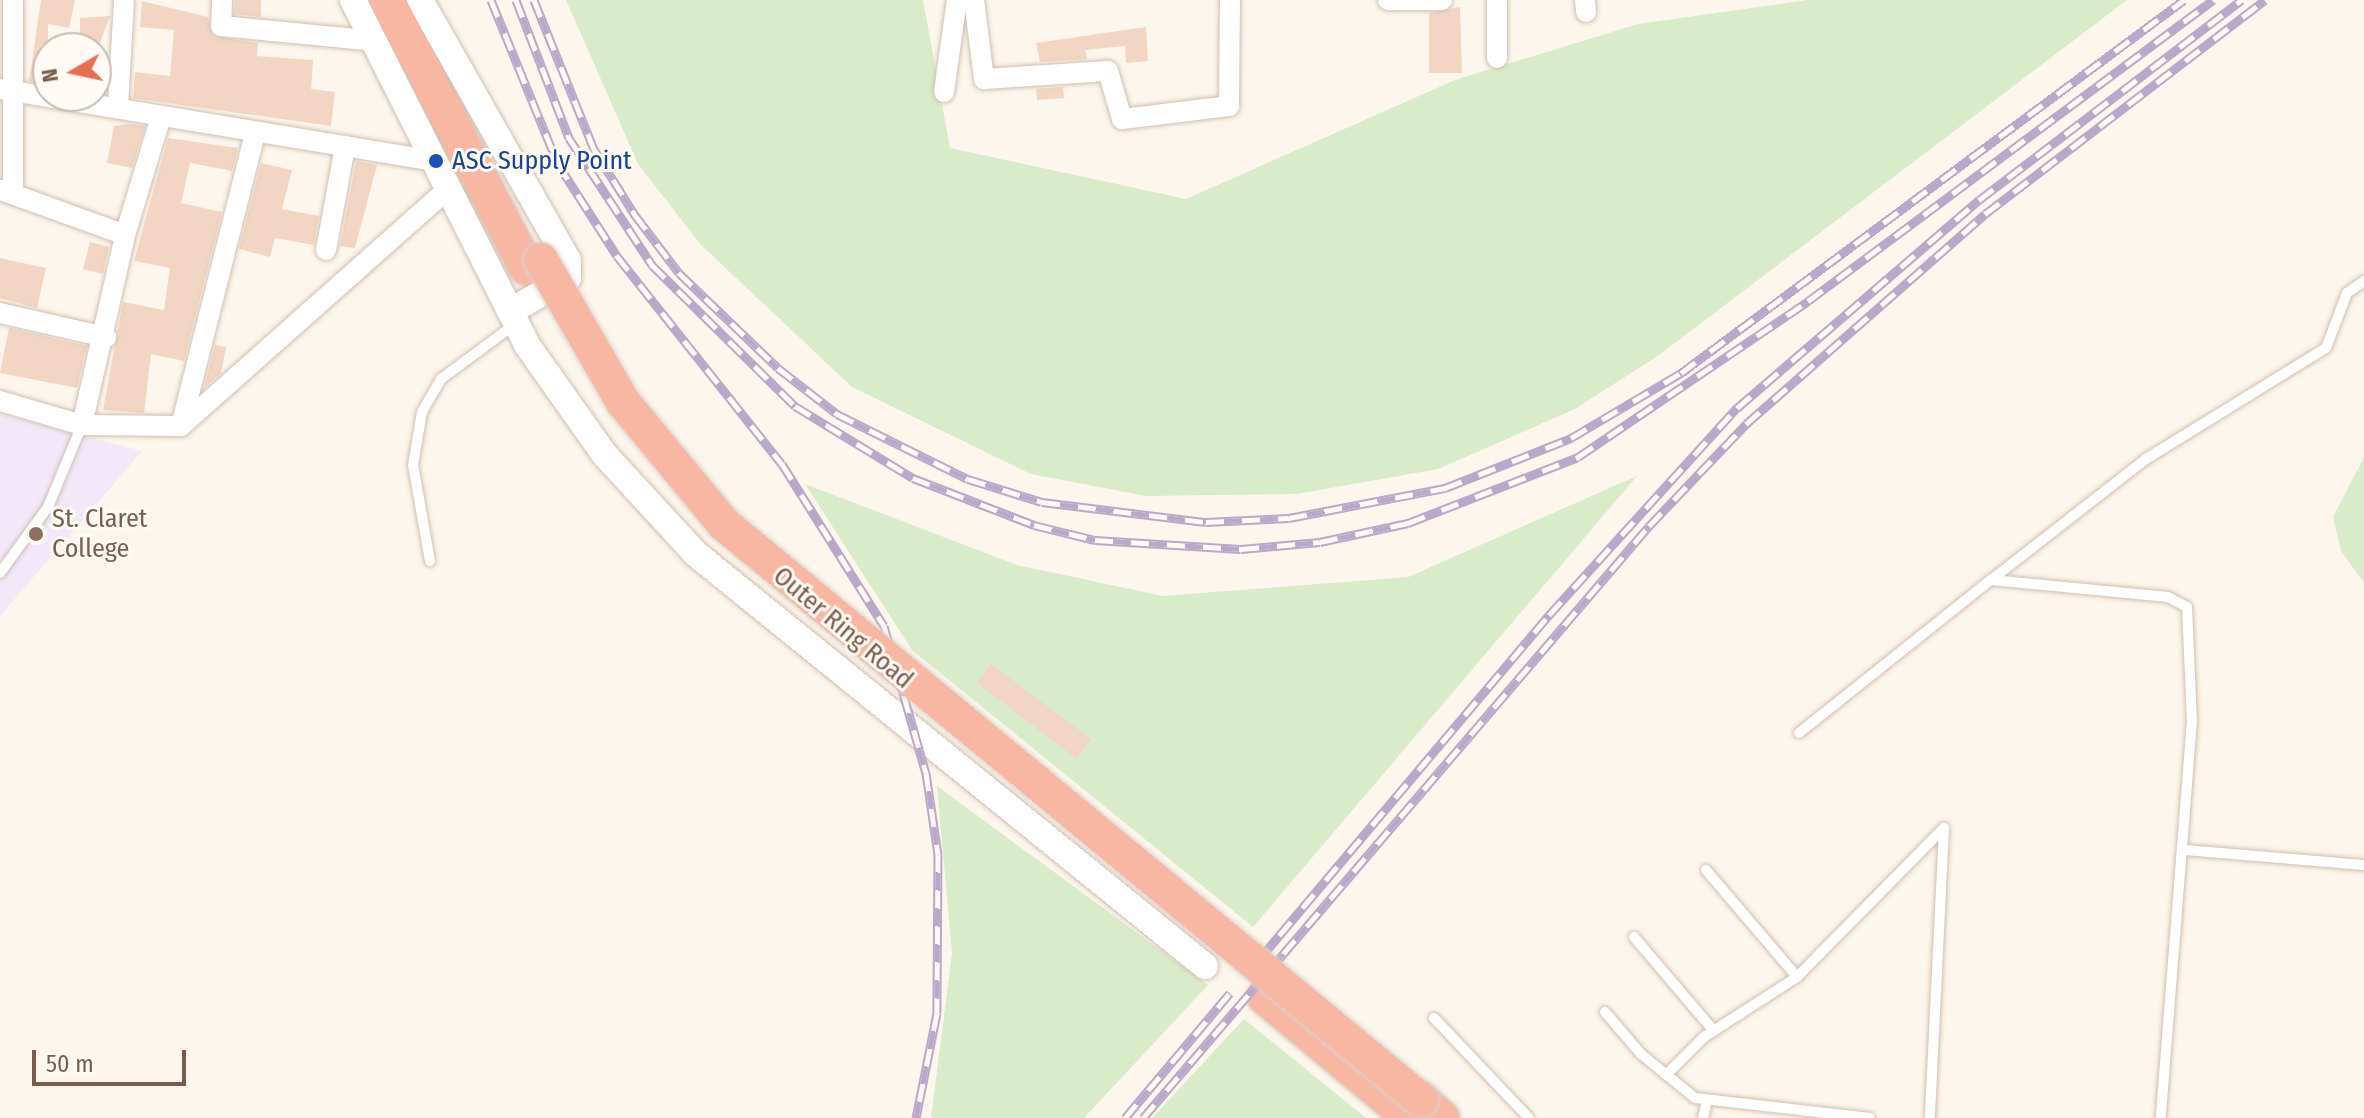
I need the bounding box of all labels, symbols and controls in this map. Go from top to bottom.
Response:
north arrow [32,32,112,112]
text: N [35,67,64,84]
place label: ASC Supply Point [452,145,632,177]
marker: ASC Supply Point [427,152,445,170]
place label: St. Claret College [52,503,147,564]
marker: St. Claret College [27,525,45,543]
street label: Outer Ring Road [767,561,919,695]
scale bar [36,1034,190,1084]
text: 50 m [46,1050,94,1078]

